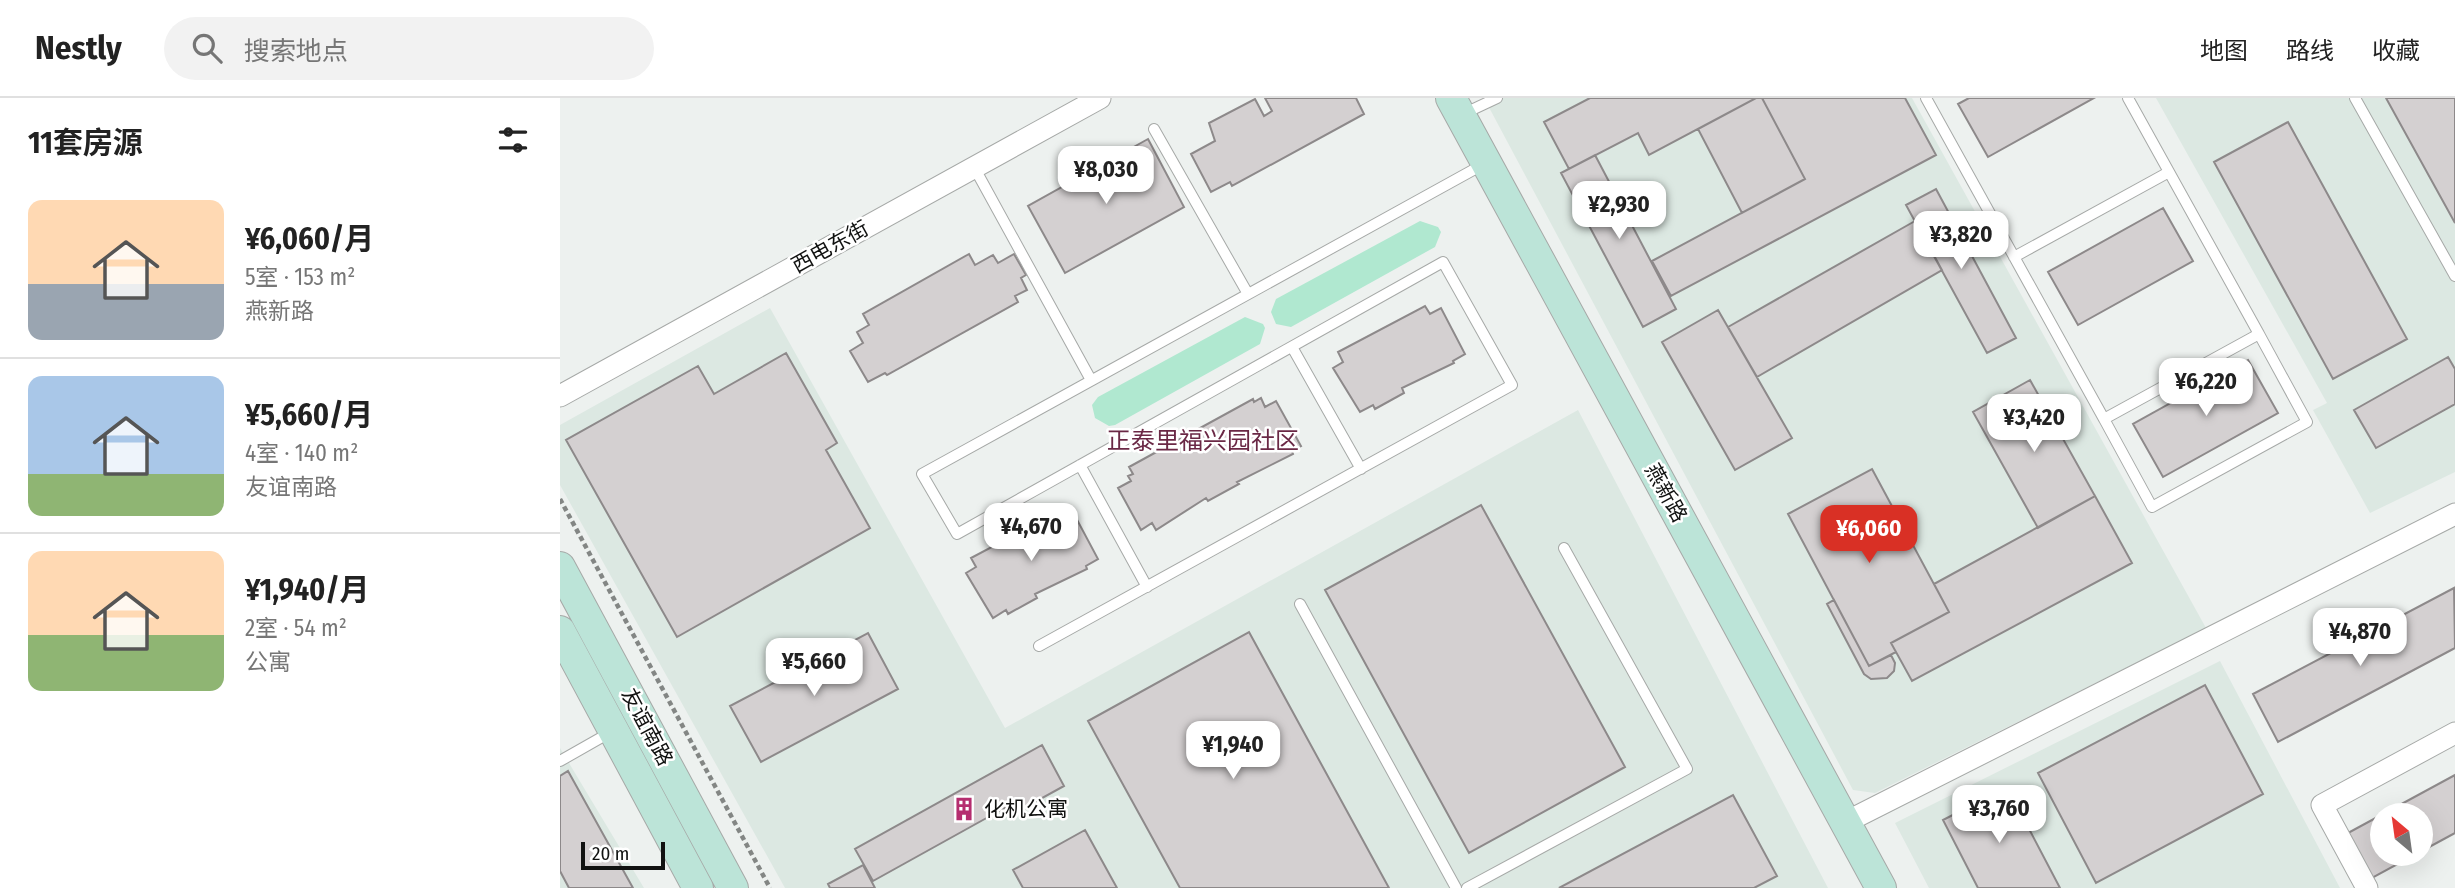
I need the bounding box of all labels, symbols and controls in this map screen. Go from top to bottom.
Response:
search box [164,17,654,80]
text: Nestly [35,28,122,68]
icon: search [188,29,226,67]
text: 搜索地点 [244,36,348,67]
text: 地图 [2200,37,2248,65]
text: 路线 [2286,37,2334,65]
text: 收藏 [2372,37,2420,65]
icon: filters [494,121,532,159]
text: 11套房源 [28,125,143,161]
pin: ¥8,030 [1049,146,1163,206]
text: ¥8,030 [1074,155,1138,183]
pin: ¥2,930 [1562,181,1676,241]
text: ¥2,930 [1588,190,1650,218]
pin: ¥3,820 [1904,212,2018,271]
street label: 西电东街 [787,215,873,279]
text: ¥3,820 [1930,220,1992,248]
text: ¥6,060/月 [245,221,374,257]
icon: home [84,228,168,312]
text: 5室 · 153 m² [245,263,355,291]
text: 燕新路 [245,297,314,325]
pin: ¥6,220 [2149,358,2263,418]
text: ¥6,220 [2175,367,2237,395]
pin: ¥3,420 [1977,394,2091,454]
text: ¥5,660/月 [245,397,373,433]
text: ¥3,420 [2003,403,2065,431]
icon: home [84,404,168,488]
district label: 正泰里福兴园社区 [1107,427,1299,455]
text: 4室 · 140 m² [245,439,358,467]
street label: 燕新路 [1639,459,1693,527]
text: 友谊南路 [245,473,337,501]
pin: ¥4,670 [974,504,1088,563]
pin: ¥6,060 [1812,505,1926,565]
text: ¥4,670 [1000,512,1062,540]
text: ¥6,060 [1836,514,1902,542]
text: ¥1,940/月 [245,572,370,608]
icon: home [84,579,168,663]
pin: ¥4,870 [2303,608,2417,668]
text: 2室 · 54 m² [245,614,347,642]
text: ¥4,870 [2329,617,2391,645]
pin: ¥5,660 [757,638,871,698]
text: ¥5,660 [782,647,846,675]
text: 公寓 [245,648,291,676]
street label: 友谊南路 [616,684,678,770]
pin: ¥1,940 [1176,722,1290,781]
text: ¥1,940 [1202,730,1264,758]
pin: ¥3,760 [1942,786,2056,845]
text: ¥3,760 [1968,794,2030,822]
building icon: 化机公寓 [950,795,978,823]
place label: 化机公寓 [984,796,1068,822]
north arrow [2370,803,2432,866]
map controls [2370,803,2433,866]
scale bar [581,839,665,871]
text: 20 m [592,842,629,865]

